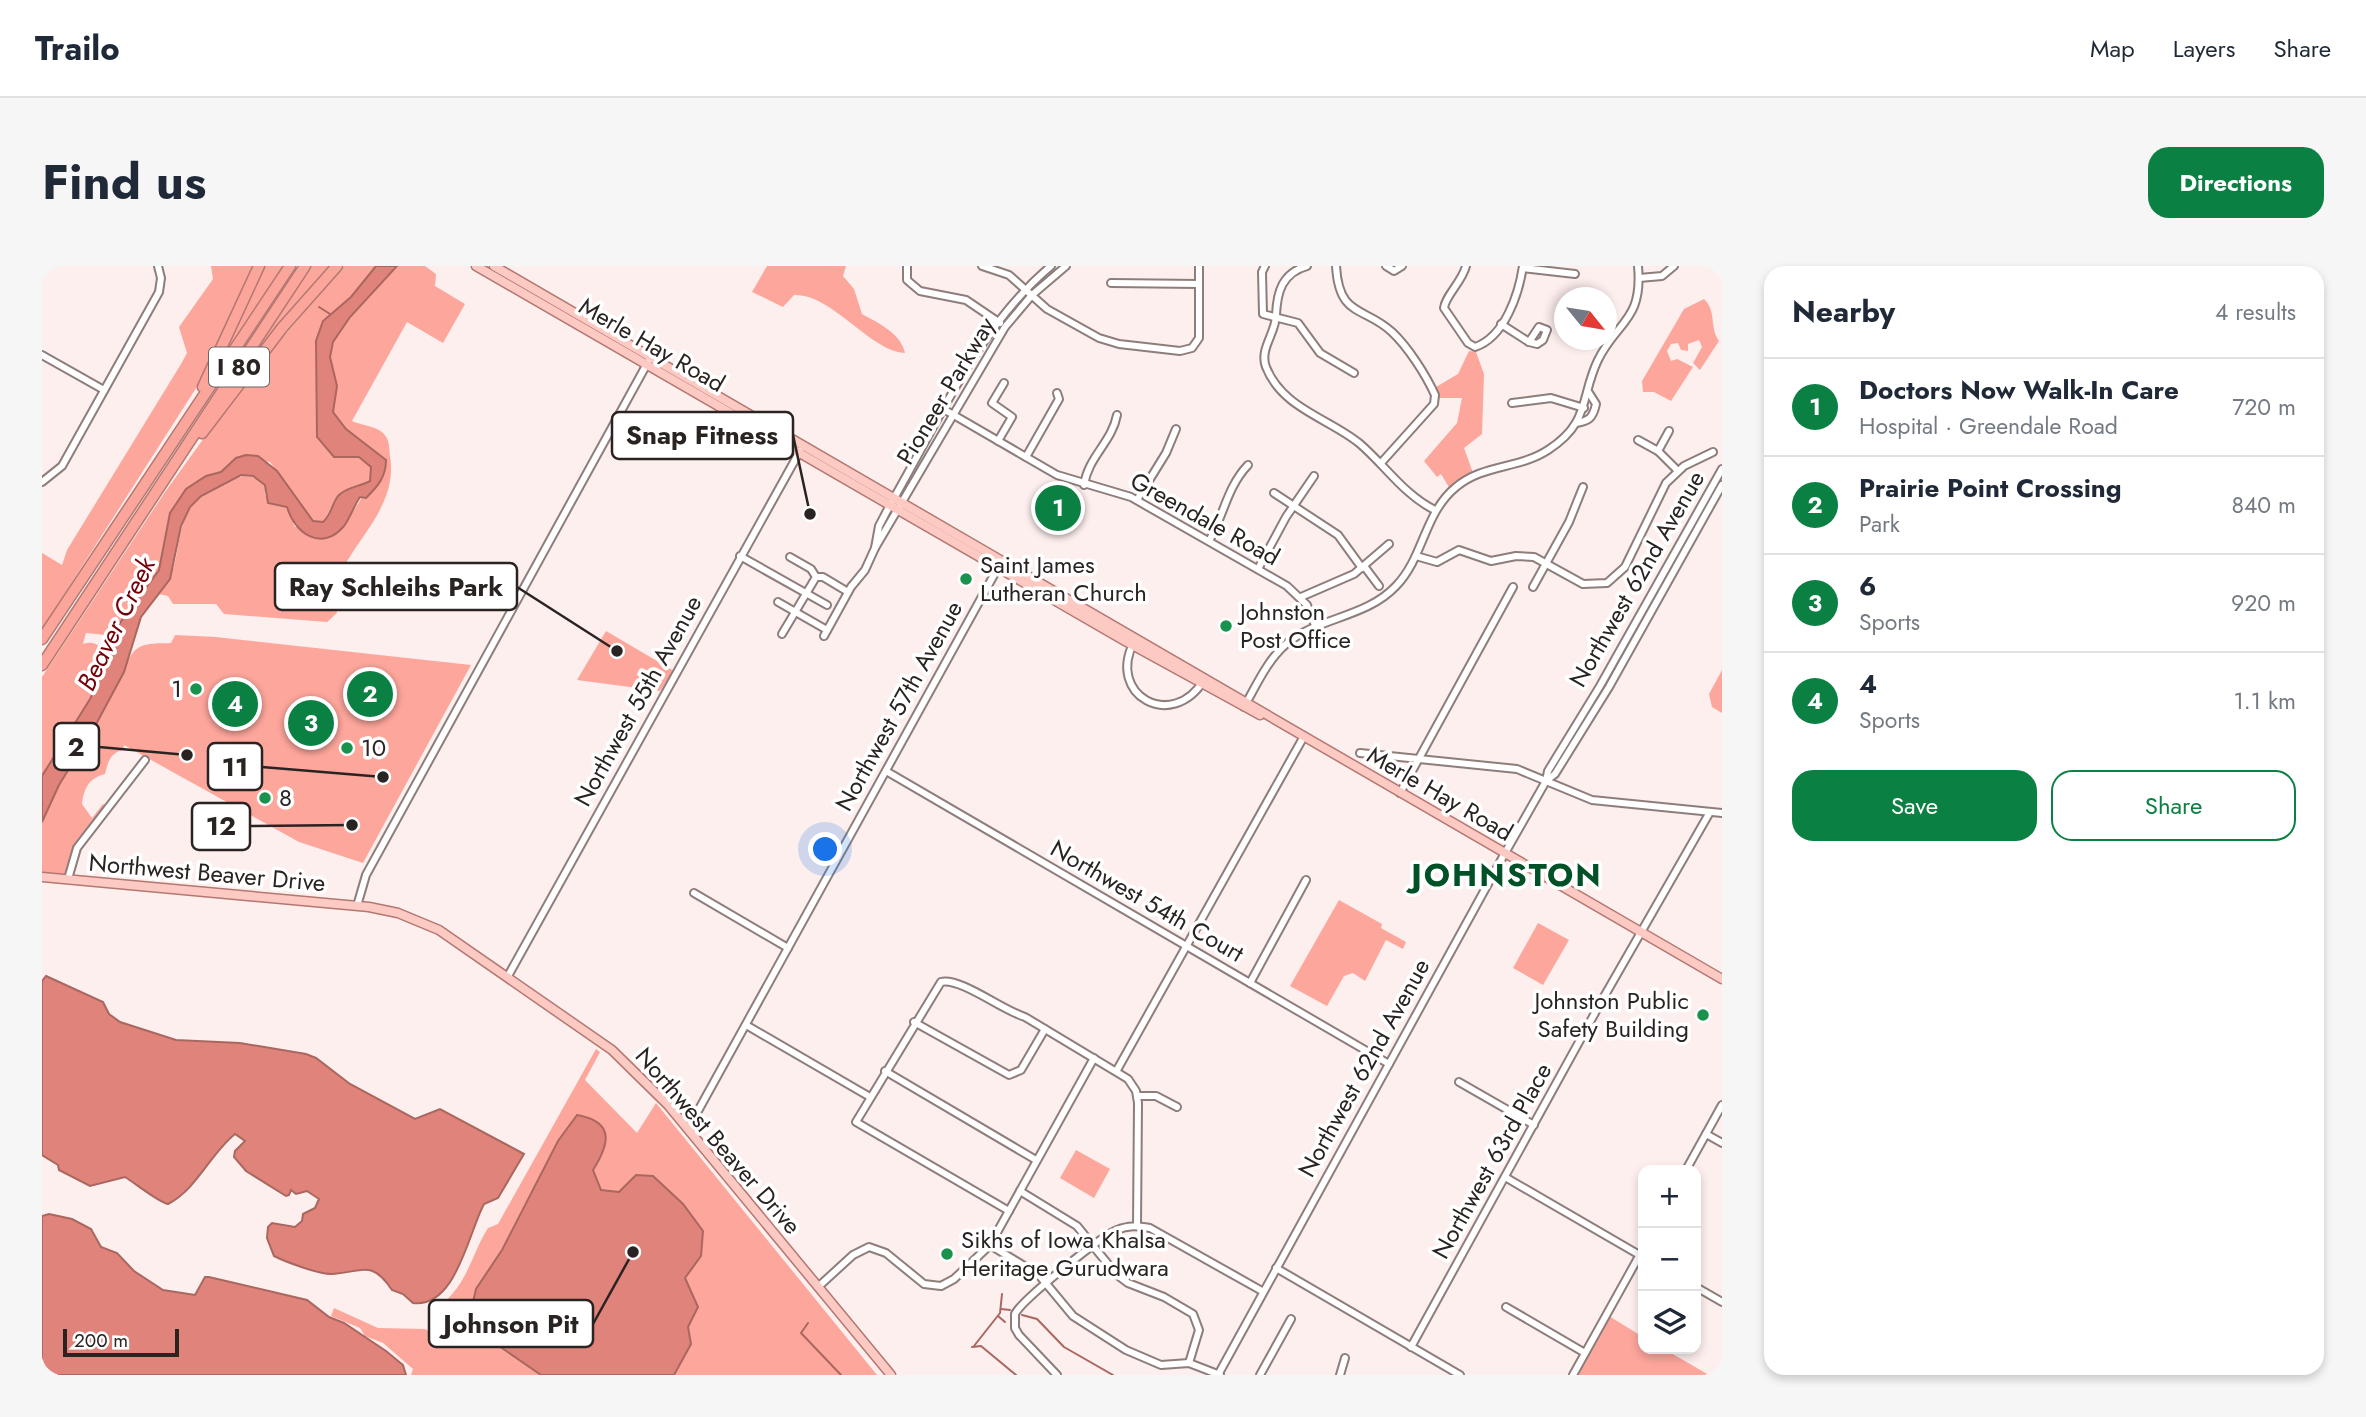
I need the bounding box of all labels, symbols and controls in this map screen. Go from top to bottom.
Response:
text: Trailo [35,25,120,72]
text: Map [2090,31,2135,66]
text: Layers [2173,31,2235,66]
text: Share [2273,31,2331,66]
text: Find us [42,147,206,217]
button: Directions [2148,147,2324,218]
north arrow [1554,287,1617,350]
street label: Merle Hay Road [573,289,732,401]
text: Nearby [1792,290,1895,333]
text: 4 results [2215,295,2296,329]
street label: Pioneer Parkway [888,310,1004,471]
road number: I 80 [209,348,269,386]
text: Doctors Now Walk-In Care [1859,371,2179,409]
text: 1 [1809,390,1821,424]
text: 720 m [2232,390,2296,424]
text: Hospital · Greendale Road [1859,409,2118,443]
callout: Snap Fitness [612,412,793,459]
text: Snap Fitness [626,416,778,454]
street label: Greendale Road [1124,463,1286,574]
street label: Northwest 62nd Avenue [1560,464,1713,694]
text: Prairie Point Crossing [1859,469,2122,507]
pin: 1 [1035,482,1081,534]
text: 2 [1807,488,1823,522]
text: 840 m [2231,488,2296,522]
text: Park [1859,507,1900,541]
place label: Saint James Lutheran Church [980,547,1147,610]
water label: Beaver Creek [67,549,166,697]
callout: Ray Schleihs Park [275,563,517,610]
text: 6 [1859,567,1876,605]
text: Ray Schleihs Park [289,568,503,606]
marker: Saint James Lutheran Church [958,571,974,587]
text: 3 [1808,586,1822,620]
text: 920 m [2231,586,2296,620]
street label: Northwest 55th Avenue [565,589,710,813]
street label: Northwest 57th Avenue [826,594,971,817]
place label: Johnston Post Office [1237,594,1351,657]
text: Sports [1859,605,1920,639]
marker: Johnston Post Office [1218,618,1234,634]
text: 4 [1859,665,1877,703]
pin: 2 [347,668,393,720]
place label: 1 [171,671,182,706]
pin: 4 [212,678,258,730]
marker: 1 [188,681,204,697]
text: 4 [1807,684,1823,718]
text: 1.1 km [2233,684,2296,718]
pin: 3 [288,697,334,749]
text: Sports [1859,703,1920,737]
callout: 2 [54,723,99,770]
text: 2 [67,728,85,766]
place label: 10 [361,730,386,765]
street label: Merle Hay Road [1361,738,1520,850]
marker: 10 [339,740,355,756]
callout: 11 [208,743,262,790]
text: 11 [222,748,248,786]
button: Save [1792,770,2037,841]
button: Share [2051,770,2296,841]
place label: 8 [279,780,292,815]
marker: 8 [257,790,273,806]
callout: 12 [192,803,250,850]
text: 12 [206,807,236,845]
street label: Northwest 54th Court [1044,831,1251,970]
your location [808,832,842,866]
street label: Northwest Beaver Drive [87,845,327,900]
district label: JOHNSTON [1405,852,1603,898]
street label: Northwest 62nd Avenue [1289,952,1438,1183]
place label: Johnston Public Safety Building [1531,983,1689,1046]
marker: Johnston Public Safety Building [1695,1007,1711,1023]
street label: Northwest Beaver Drive [627,1040,810,1242]
street label: Northwest 63rd Place [1423,1056,1560,1265]
map controls [1638,1165,1701,1354]
button: + [1638,1165,1701,1228]
place label: Sikhs of Iowa Khalsa Heritage Gurudwara [961,1222,1169,1285]
button: − [1638,1228,1701,1291]
marker: Sikhs of Iowa Khalsa Heritage Gurudwara [939,1246,955,1262]
button: layers [1638,1291,1701,1354]
callout: Johnson Pit [429,1300,593,1347]
text: Johnson Pit [438,1305,579,1343]
scale bar [63,1326,178,1358]
text: 200 m [74,1327,128,1354]

